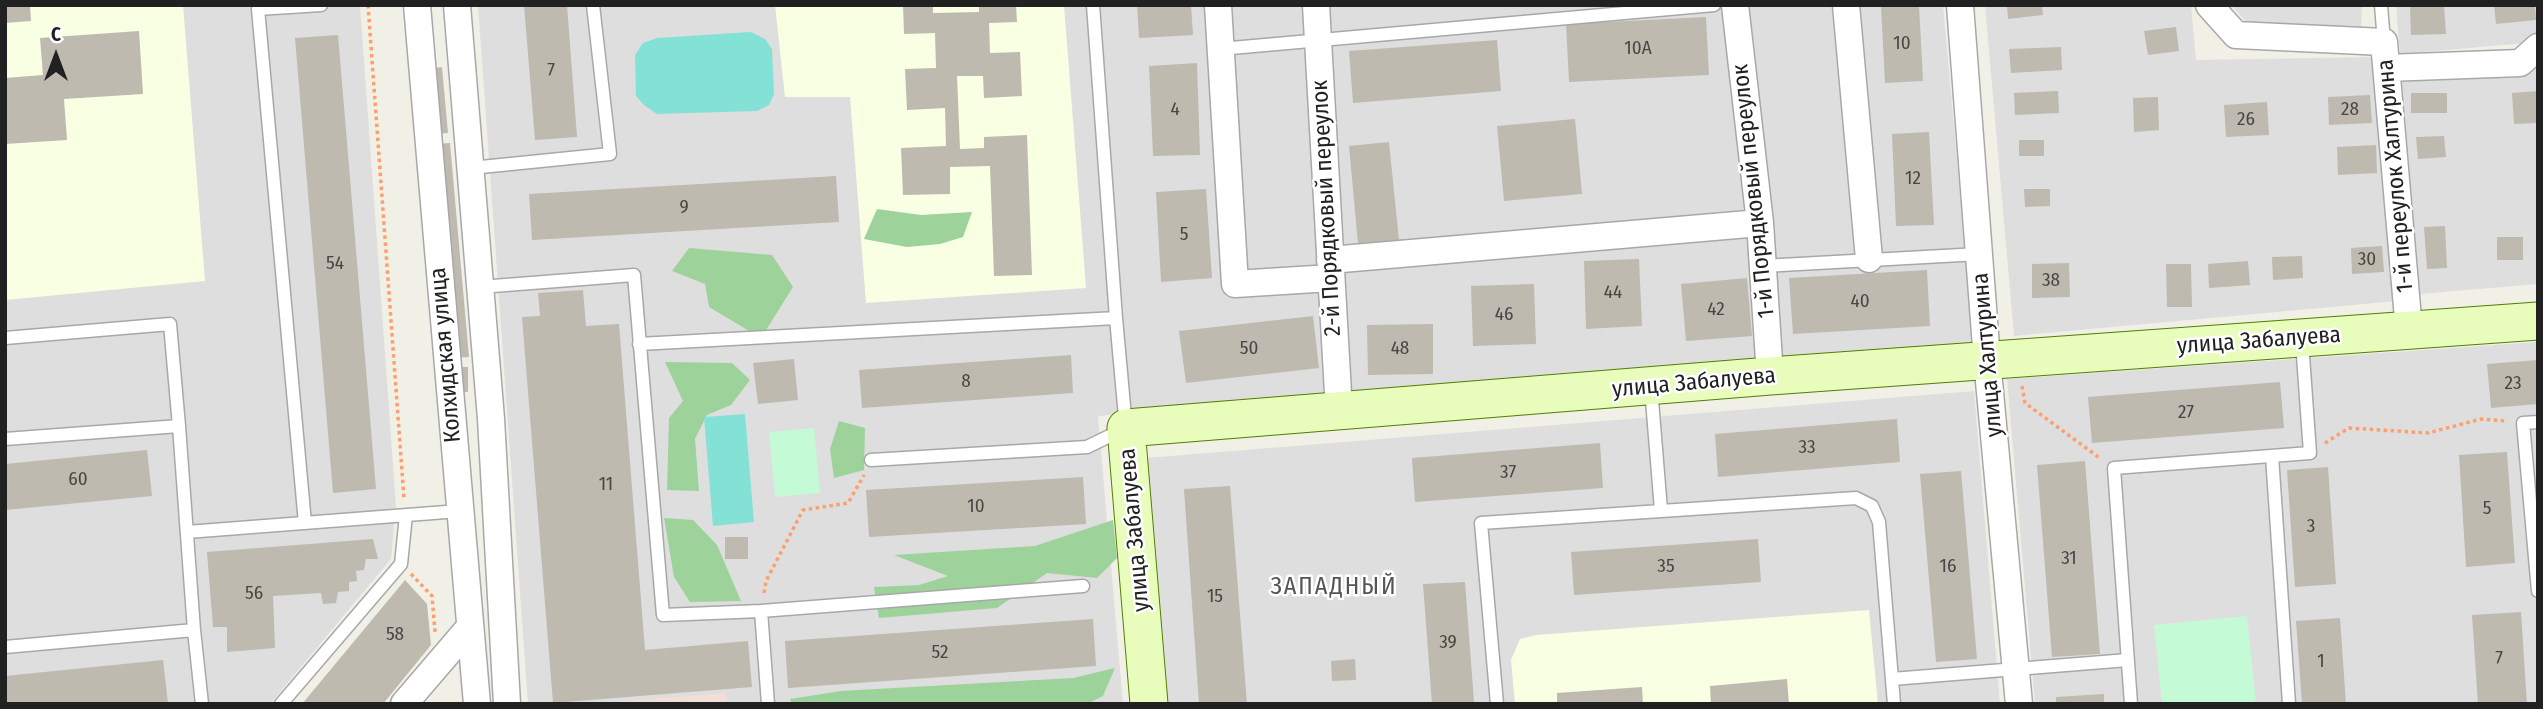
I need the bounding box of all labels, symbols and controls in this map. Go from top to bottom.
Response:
north arrow [21,21,91,91]
text: С [51,23,61,46]
house number: 10 [1893,33,1911,55]
house number: 10А [1624,38,1652,60]
street label: 1-й переулок Халтурина [2372,58,2420,294]
house number: 7 [547,60,555,82]
street label: 1-й Порядковый переулок [1727,63,1781,319]
street label: 2-й Порядковый переулок [1307,79,1347,337]
house number: 4 [1170,99,1180,121]
house number: 28 [2341,99,2359,121]
house number: 26 [2237,109,2255,131]
house number: 12 [1905,168,1921,190]
house number: 9 [679,197,689,219]
house number: 5 [1180,224,1188,246]
house number: 30 [2358,249,2376,271]
house number: 54 [326,253,344,275]
street label: Колхидская улица [425,266,467,444]
house number: 38 [2042,270,2060,292]
street label: улица Халтурина [1967,272,2009,438]
house number: 44 [1604,282,1622,304]
house number: 40 [1850,291,1870,313]
house number: 42 [1707,299,1725,321]
house number: 46 [1495,304,1513,326]
street label: улица Забалуева [2176,322,2342,360]
house number: 50 [1240,338,1258,360]
house number: 48 [1391,338,1409,360]
street label: улица Забалуева [1611,362,1777,404]
house number: 8 [961,371,971,393]
house number: 23 [2505,373,2521,395]
house number: 27 [2178,402,2194,424]
house number: 33 [1798,437,1816,459]
street label: улица Забалуева [1114,447,1156,613]
house number: 37 [1500,462,1516,484]
house number: 60 [68,469,88,491]
house number: 11 [599,474,613,496]
house number: 10 [967,496,985,518]
house number: 5 [2483,498,2491,520]
house number: 3 [2307,516,2315,538]
house number: 31 [2061,548,2077,570]
house number: 35 [1657,556,1675,578]
house number: 16 [1940,556,1956,578]
district label: ЗАПАДНЫЙ [1271,573,1397,601]
house number: 56 [245,583,263,605]
house number: 15 [1207,586,1223,608]
house number: 58 [386,624,404,646]
house number: 39 [1439,632,1457,654]
house number: 52 [932,642,948,664]
house number: 7 [2495,648,2503,670]
house number: 1 [2317,651,2325,673]

